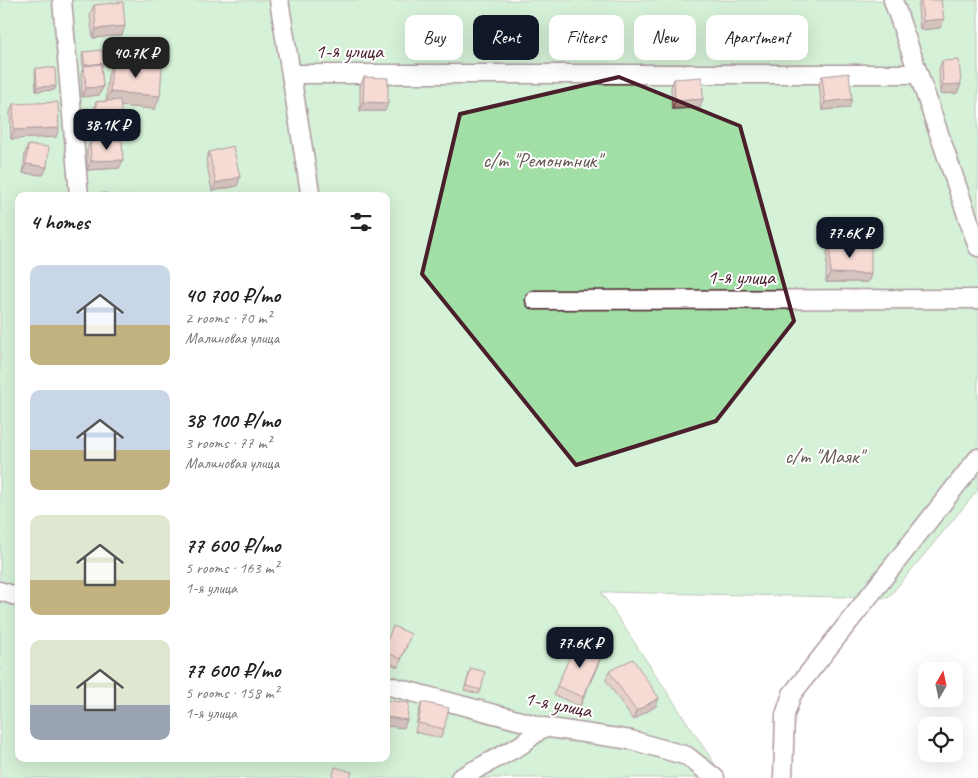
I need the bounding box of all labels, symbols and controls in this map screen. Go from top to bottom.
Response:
chip: Buy [405,15,463,60]
chip: Rent [473,15,539,60]
chip: Filters [549,15,624,60]
chip: New [634,15,696,60]
chip: Apartment [706,15,808,60]
pin: 40.7K ₽ [90,36,182,79]
street label: 1-я улица [315,38,385,64]
text: 40.7K ₽ [114,43,158,63]
pin: 38.1K ₽ [61,108,153,151]
text: 38.1K ₽ [84,115,130,135]
park label: с/т "Ремонтник" [483,147,605,173]
icon: filters [347,208,375,236]
text: 4 homes [30,209,89,235]
pin: 77.6K ₽ [804,216,896,259]
text: 77.6K ₽ [827,223,873,243]
street label: 1-я улица [707,264,777,290]
text: 40 700 ₽/mo [185,282,280,308]
icon: home [70,285,130,345]
text: 2 rooms · 70 m² [185,308,271,328]
text: Малиновая улица [185,328,279,348]
text: 38 100 ₽/mo [185,407,280,433]
icon: home [70,410,130,470]
text: 3 rooms · 77 m² [185,433,271,453]
park label: с/т "Маяк" [785,443,867,469]
text: Малиновая улица [185,453,279,473]
text: 77 600 ₽/mo [185,532,280,558]
icon: home [70,535,130,595]
text: 5 rooms · 163 m² [185,558,279,578]
text: 1-я улица [185,578,237,598]
pin: 77.6K ₽ [534,626,626,669]
text: 77.6K ₽ [557,633,603,653]
text: 77 600 ₽/mo [185,657,280,683]
icon: home [70,660,130,720]
north arrow [918,662,962,708]
map controls [918,662,963,762]
text: 5 rooms · 158 m² [185,683,279,703]
street label: 1-я улица [522,685,596,724]
text: 1-я улица [185,703,237,723]
button: locate [918,717,963,762]

